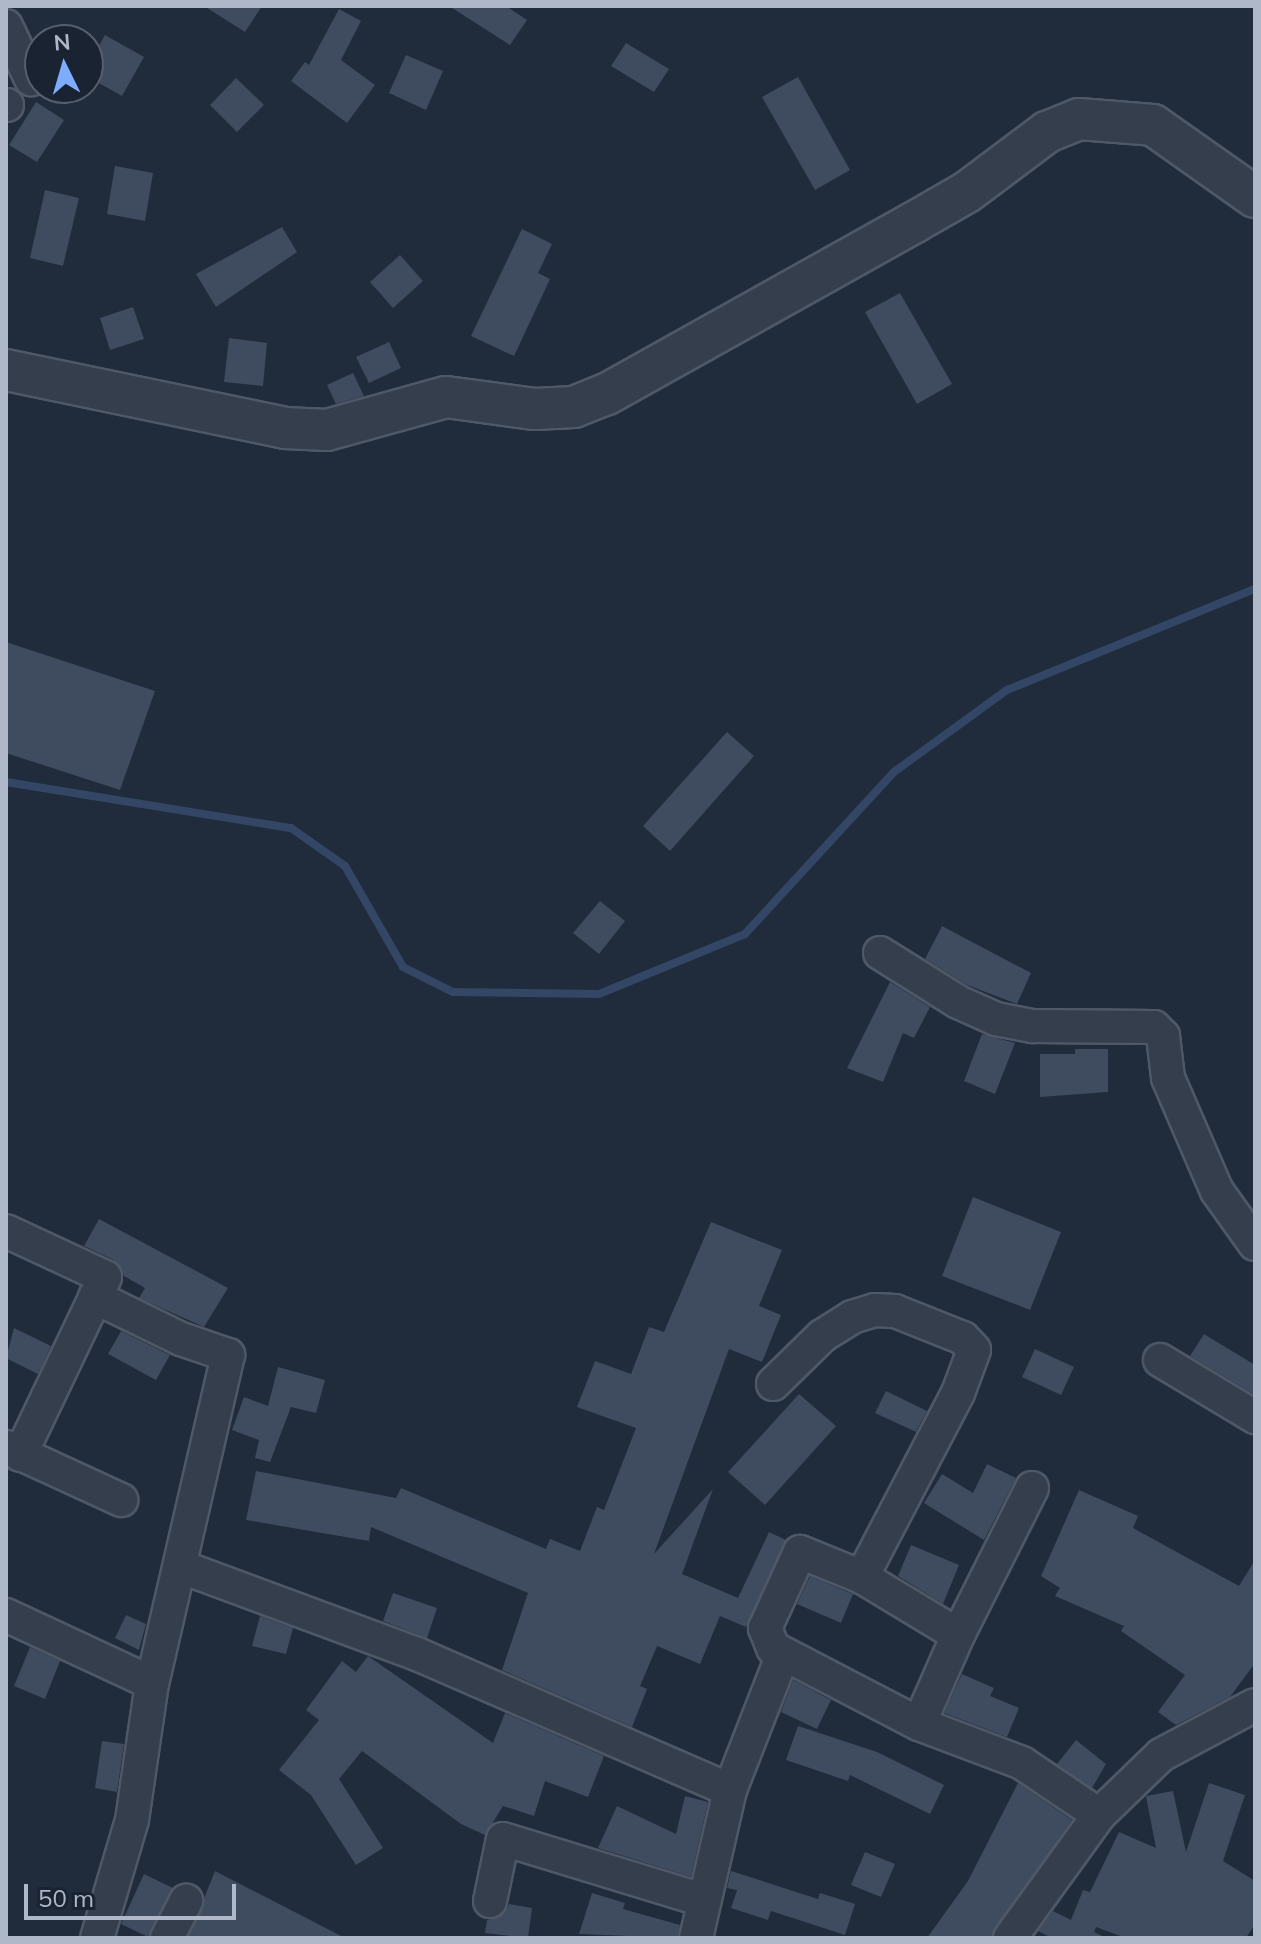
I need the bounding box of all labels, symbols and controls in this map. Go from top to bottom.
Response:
north arrow [24,24,104,104]
text: N [53,27,72,57]
scale bar [28,1868,240,1918]
text: 50 m [38,1883,94,1913]

